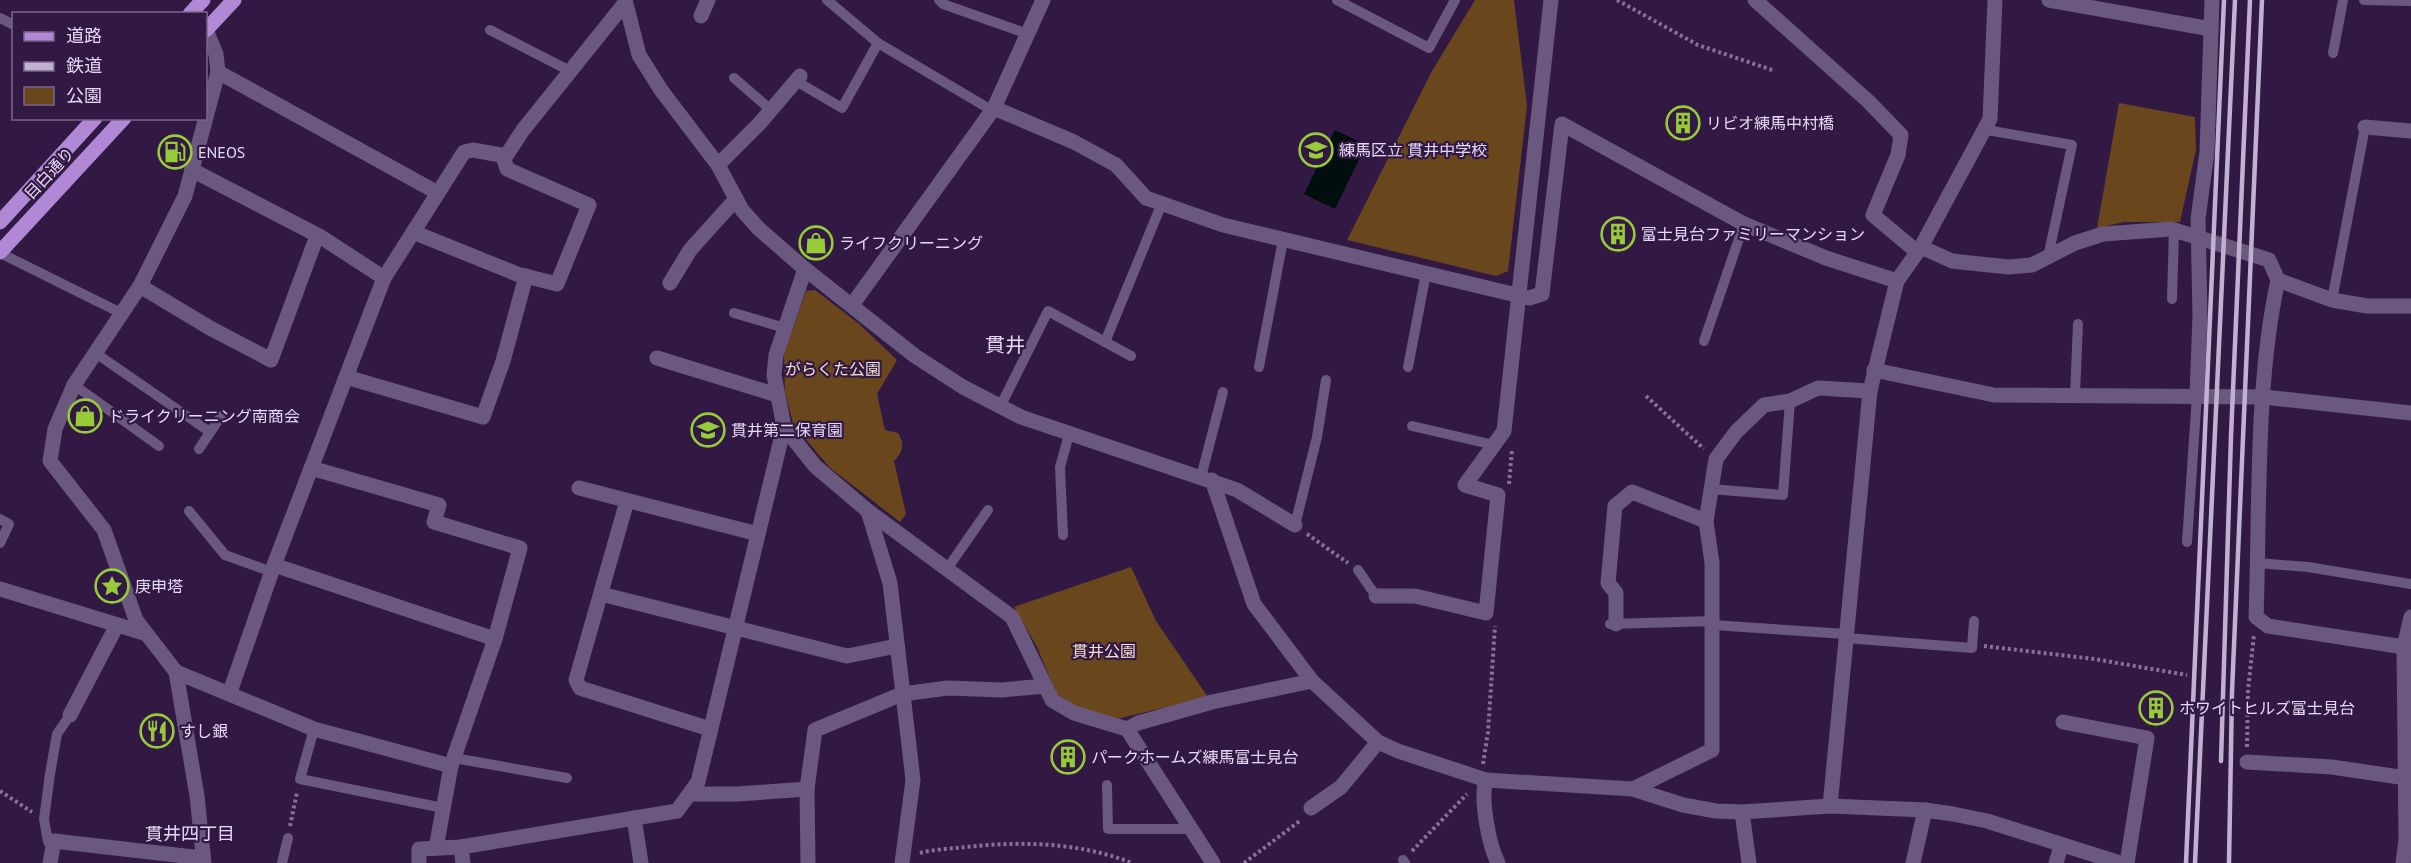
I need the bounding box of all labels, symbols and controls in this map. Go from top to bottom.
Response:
legend [12,12,207,120]
text: 道路 [66,24,102,47]
text: 鉄道 [66,54,102,77]
text: 公園 [66,84,102,107]
building icon: リビオ練馬中村橋 [1665,105,1701,141]
place label: リビオ練馬中村橋 [1706,113,1834,133]
school or university icon: 練馬区立 貫井中学校 [1298,132,1334,168]
fuel station icon: ENEOS [157,134,193,170]
place label: 練馬区立 貫井中学校 [1339,140,1487,160]
place label: ENEOS [198,142,245,162]
street label: 目白通り [20,143,78,203]
building icon: 富士見台ファミリーマンション [1600,216,1636,252]
place label: 富士見台ファミリーマンション [1641,224,1865,244]
shop icon: ライフクリーニング [798,225,834,261]
place label: ライフクリーニング [839,233,983,253]
district label: 貫井 [985,332,1025,358]
park label: がらくた公園 [785,359,881,379]
shop icon: ドライクリーニング南商会 [67,398,103,434]
place label: ドライクリーニング南商会 [108,406,300,426]
school or university icon: 貫井第二保育園 [690,412,726,448]
place label: 貫井第二保育園 [731,420,843,440]
place icon: 庚申塔 [94,568,130,604]
place label: 庚申塔 [135,576,183,596]
park label: 貫井公園 [1072,641,1136,661]
building icon: ホワイトヒルズ富士見台 [2138,690,2174,726]
place label: ホワイトヒルズ富士見台 [2179,698,2355,718]
restaurant icon: すし銀 [139,713,175,749]
place label: すし銀 [180,721,228,741]
building icon: パークホームズ練馬富士見台 [1050,739,1086,775]
place label: パークホームズ練馬富士見台 [1091,747,1299,767]
district label: 貫井四丁目 [145,822,235,845]

